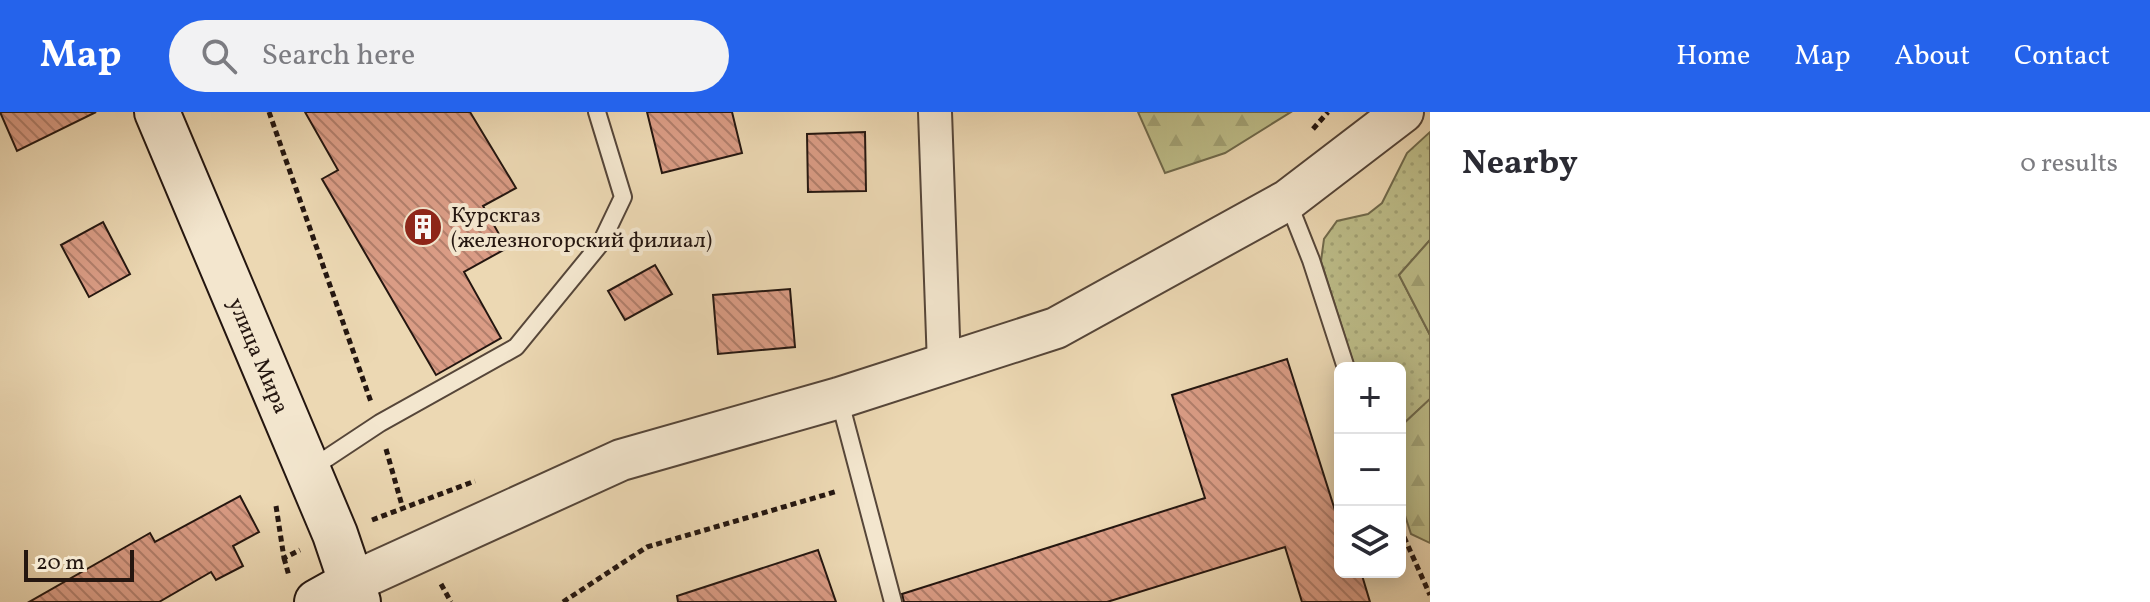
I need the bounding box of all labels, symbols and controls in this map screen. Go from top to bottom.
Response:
search box [169,20,729,92]
text: Map [40,30,121,83]
icon: search [197,34,241,78]
text: Search here [261,35,415,77]
text: Home [1676,37,1750,76]
text: Map [1794,37,1850,76]
text: About [1894,37,1970,76]
text: Contact [2014,37,2110,76]
text: Nearby [1462,141,1578,188]
text: 0 results [2020,146,2118,182]
place label: Курскгаз (железногорский филиал) [451,201,712,257]
building icon: Курскгаз (железногорский филиал) [402,206,444,248]
street label: улица Мира [219,293,296,419]
map controls [1334,362,1406,578]
button: + [1334,362,1406,434]
button: − [1334,434,1406,506]
button: layers [1334,506,1406,578]
scale bar [24,546,134,582]
text: 20 m [36,548,85,579]

